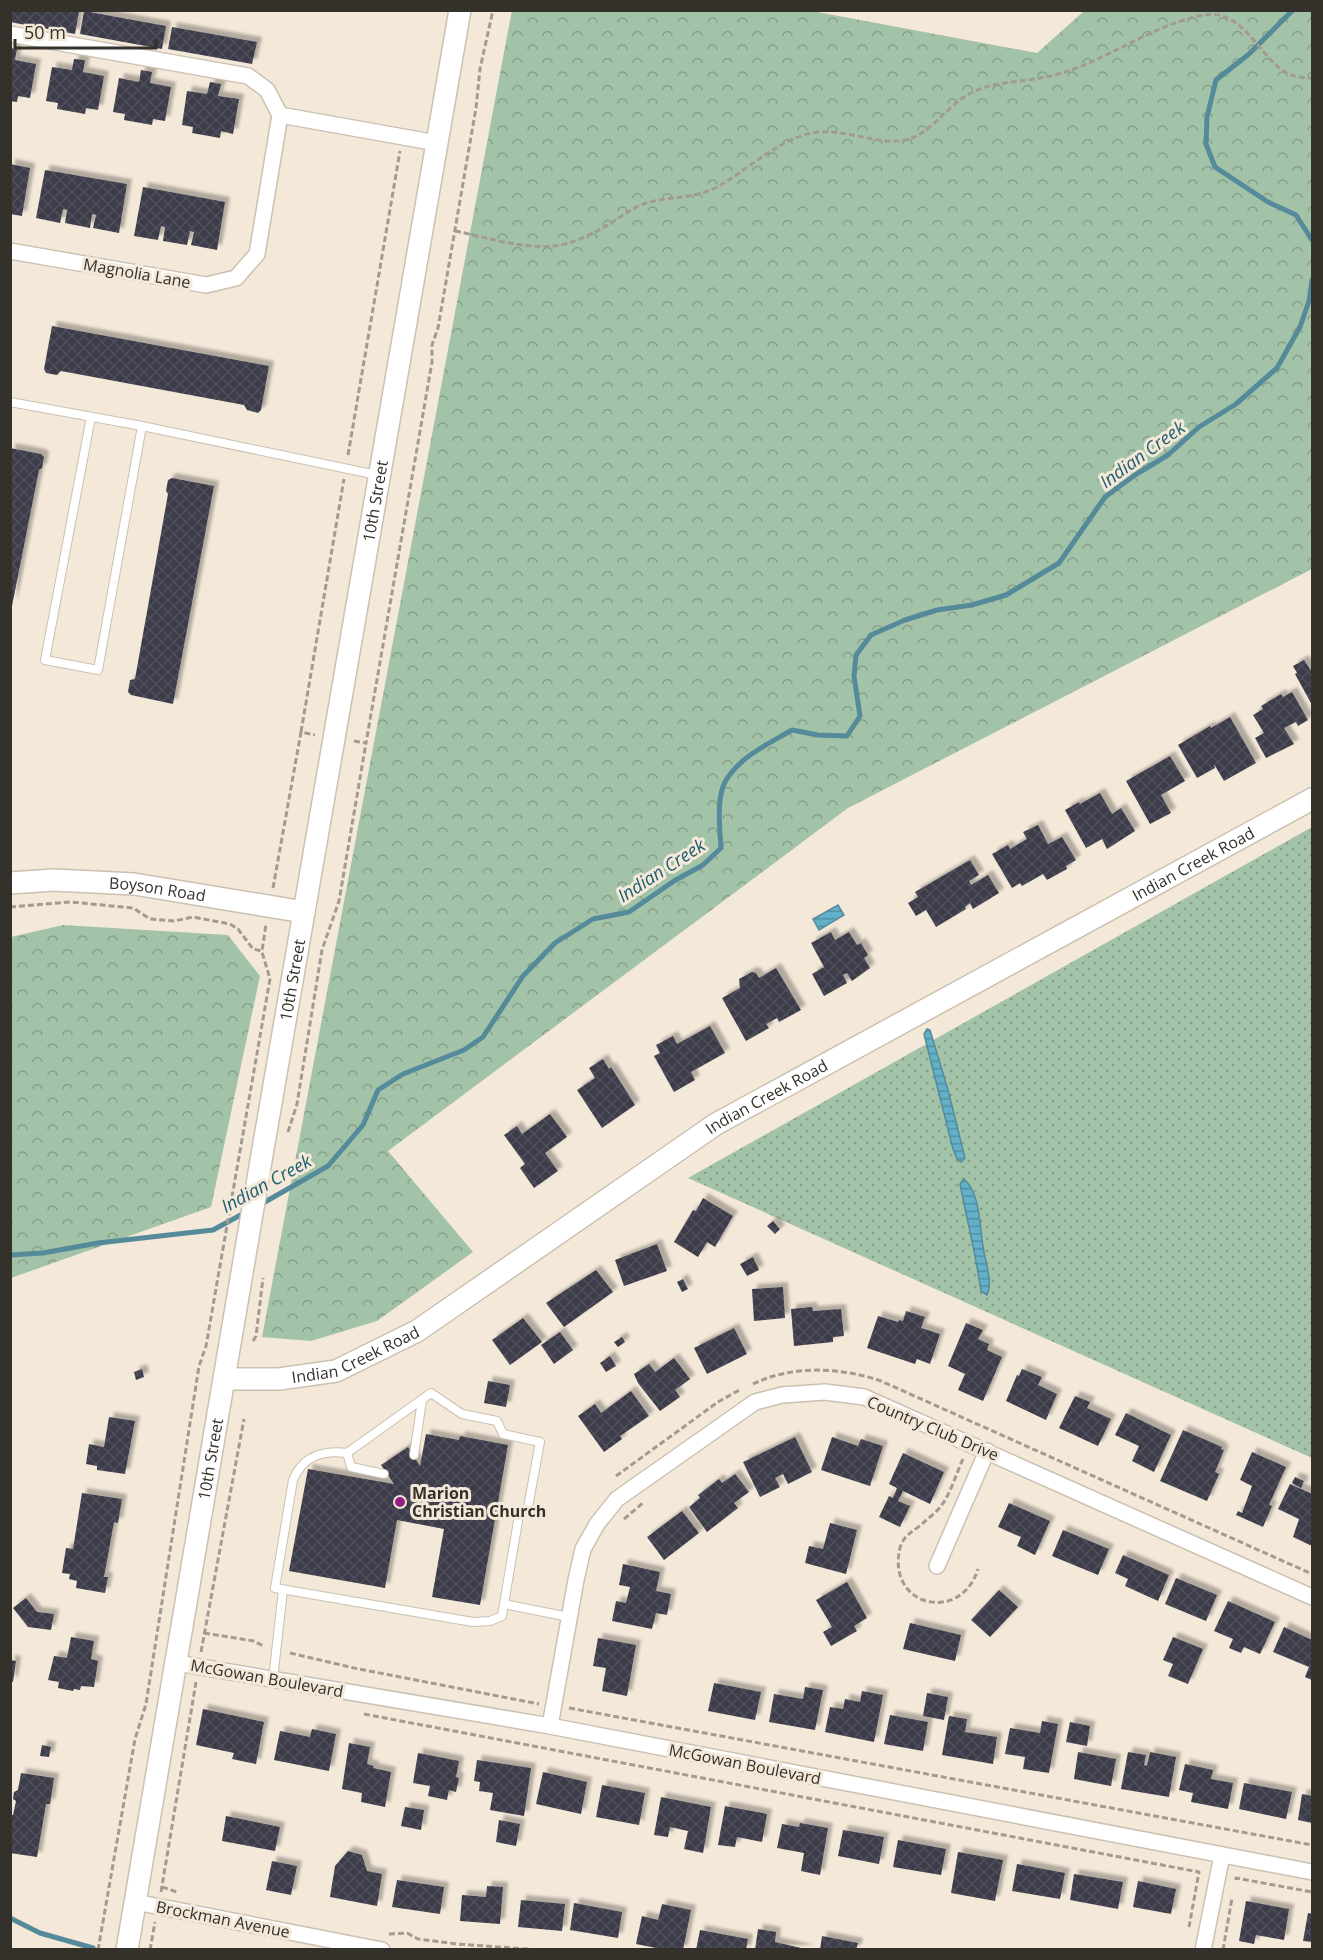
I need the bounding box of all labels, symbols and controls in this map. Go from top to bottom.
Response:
scale bar [15,12,156,50]
text: 50 m [24,20,66,44]
street label: Magnolia Lane [82,253,192,293]
water label: Indian Creek [1095,414,1190,493]
street label: 10th Street [357,458,393,544]
street label: Indian Creek Road [1128,822,1258,906]
water label: Indian Creek [613,832,710,907]
street label: Boyson Road [109,872,207,907]
street label: 10th Street [274,937,310,1023]
street label: Indian Creek Road [701,1054,832,1139]
water label: Indian Creek [217,1148,317,1218]
street label: Indian Creek Road [290,1321,423,1388]
street label: Country Club Drive [864,1390,1002,1466]
street label: 10th Street [193,1416,228,1502]
place label: Marion Christian Church [412,1482,546,1522]
marker: Marion Christian Church [393,1495,407,1509]
street label: McGowan Boulevard [189,1654,345,1702]
street label: McGowan Boulevard [667,1738,823,1790]
street label: Brockman Avenue [154,1895,292,1943]

